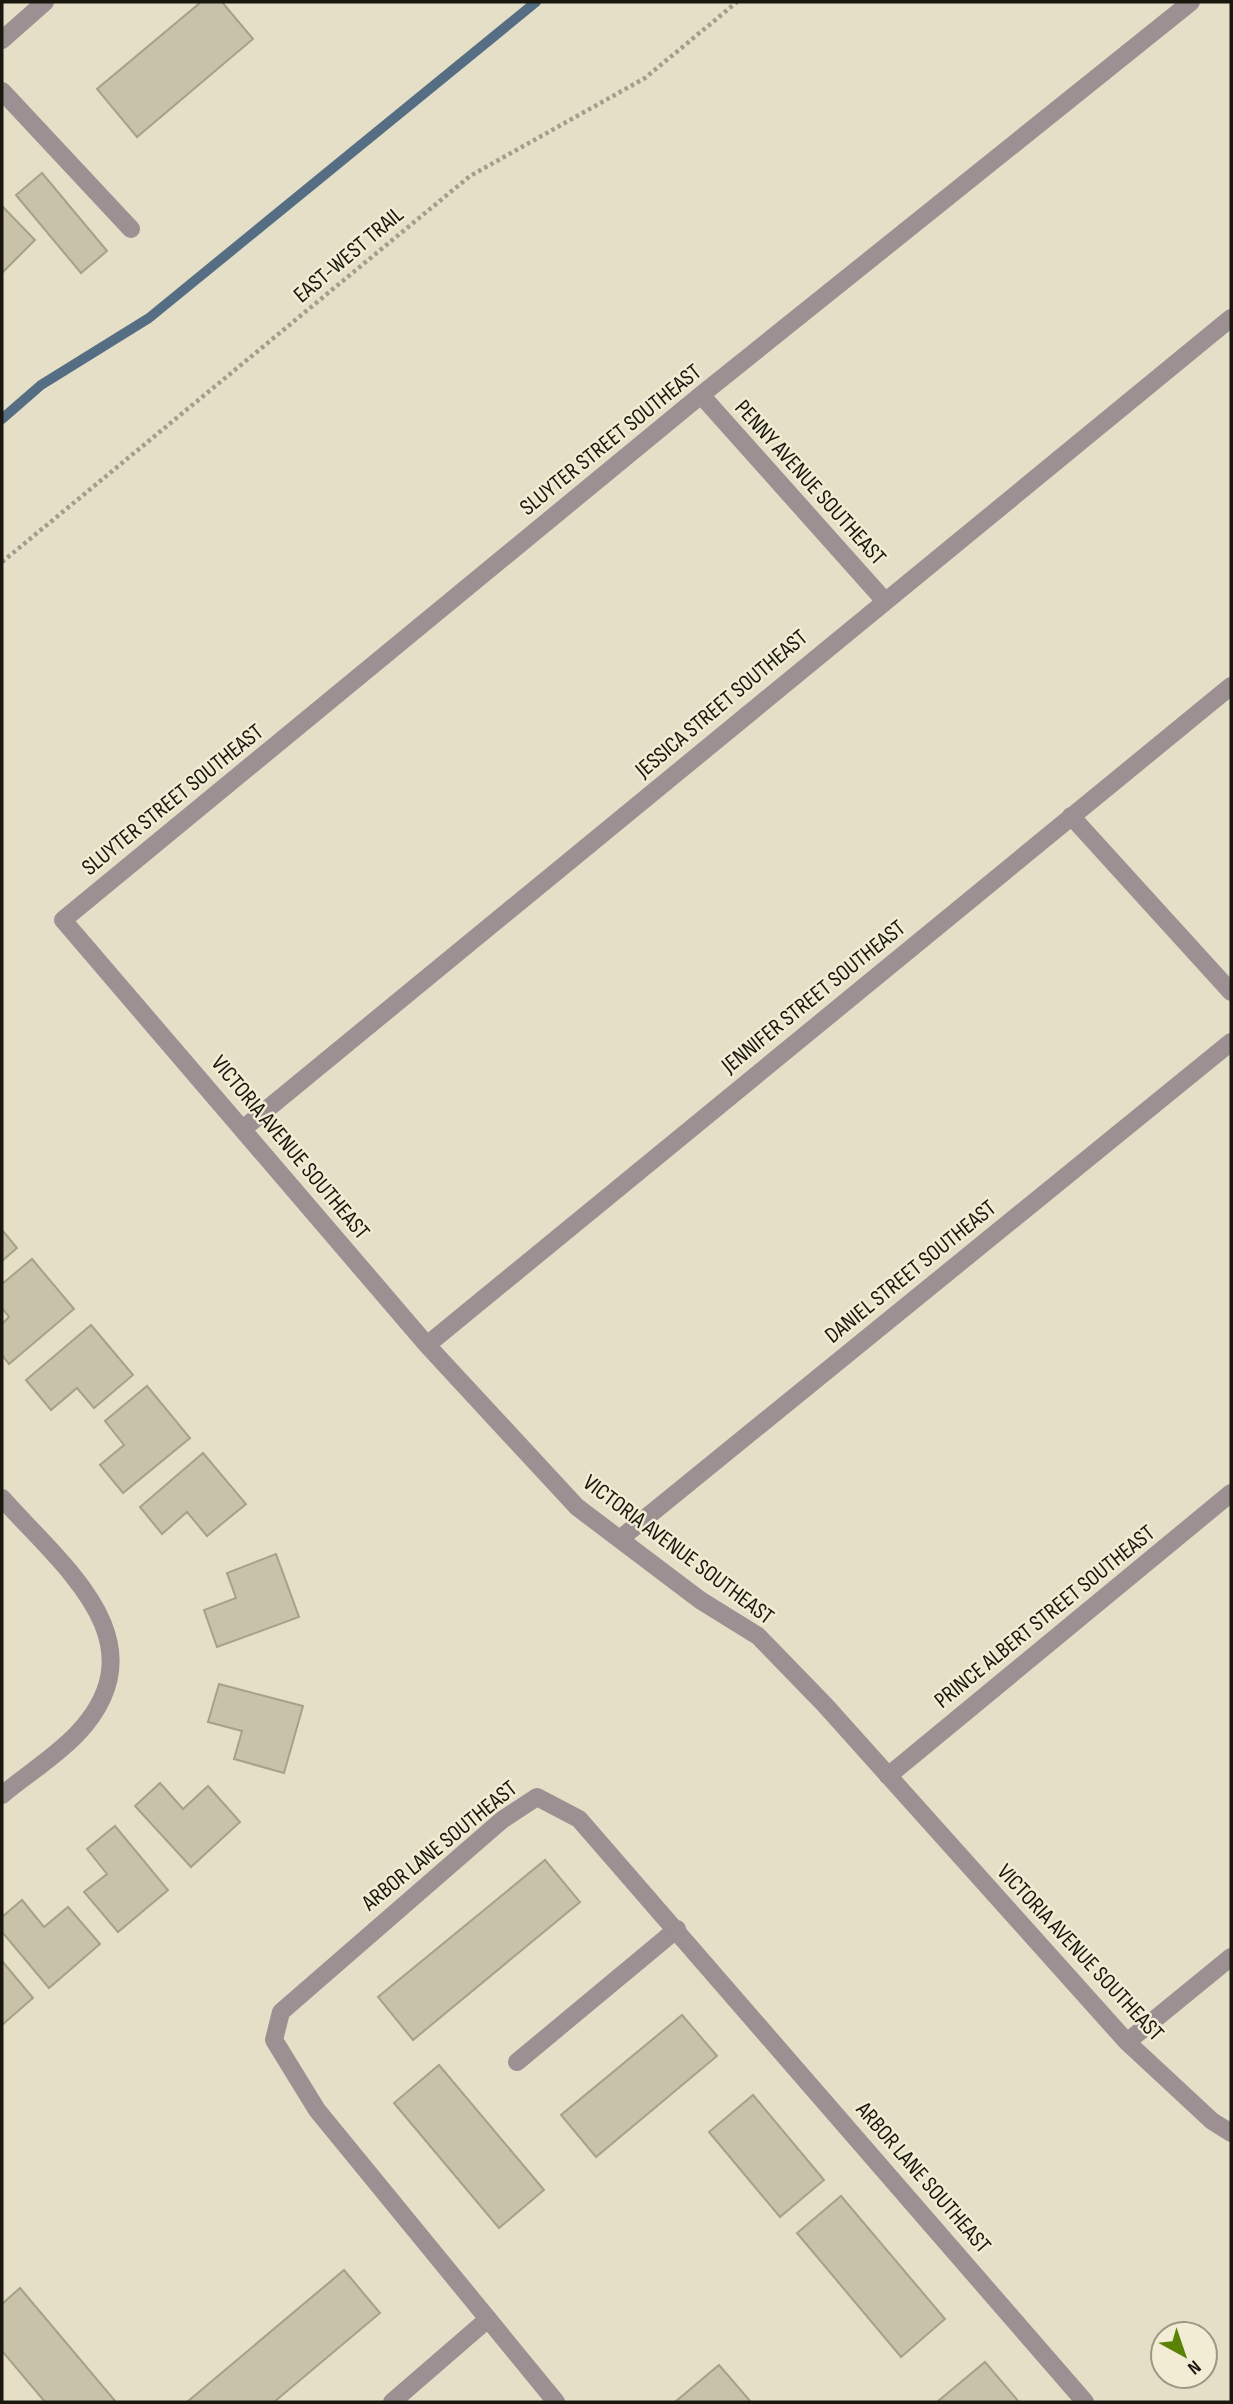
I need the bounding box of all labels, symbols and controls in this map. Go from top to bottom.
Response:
street label: EAST-WEST TRAIL [288,200,410,309]
street label: SLUYTER STREET SOUTHEAST [514,358,707,522]
street label: PENNY AVENUE SOUTHEAST [729,394,892,571]
street label: JESSICA STREET SOUTHEAST [629,624,813,785]
street label: SLUYTER STREET SOUTHEAST [76,718,269,882]
street label: JENNIFER STREET SOUTHEAST [715,914,911,1080]
street label: VICTORIA AVENUE SOUTHEAST [205,1050,376,1245]
street label: DANIEL STREET SOUTHEAST [819,1194,1002,1349]
street label: VICTORIA AVENUE SOUTHEAST [577,1469,779,1631]
street label: PRINCE ALBERT STREET SOUTHEAST [929,1519,1161,1714]
street label: ARBOR LANE SOUTHEAST [356,1775,523,1918]
street label: VICTORIA AVENUE SOUTHEAST [991,1858,1170,2047]
street label: ARBOR LANE SOUTHEAST [849,2095,997,2259]
north arrow [1149,2320,1219,2390]
text: N [1183,2355,1205,2379]

